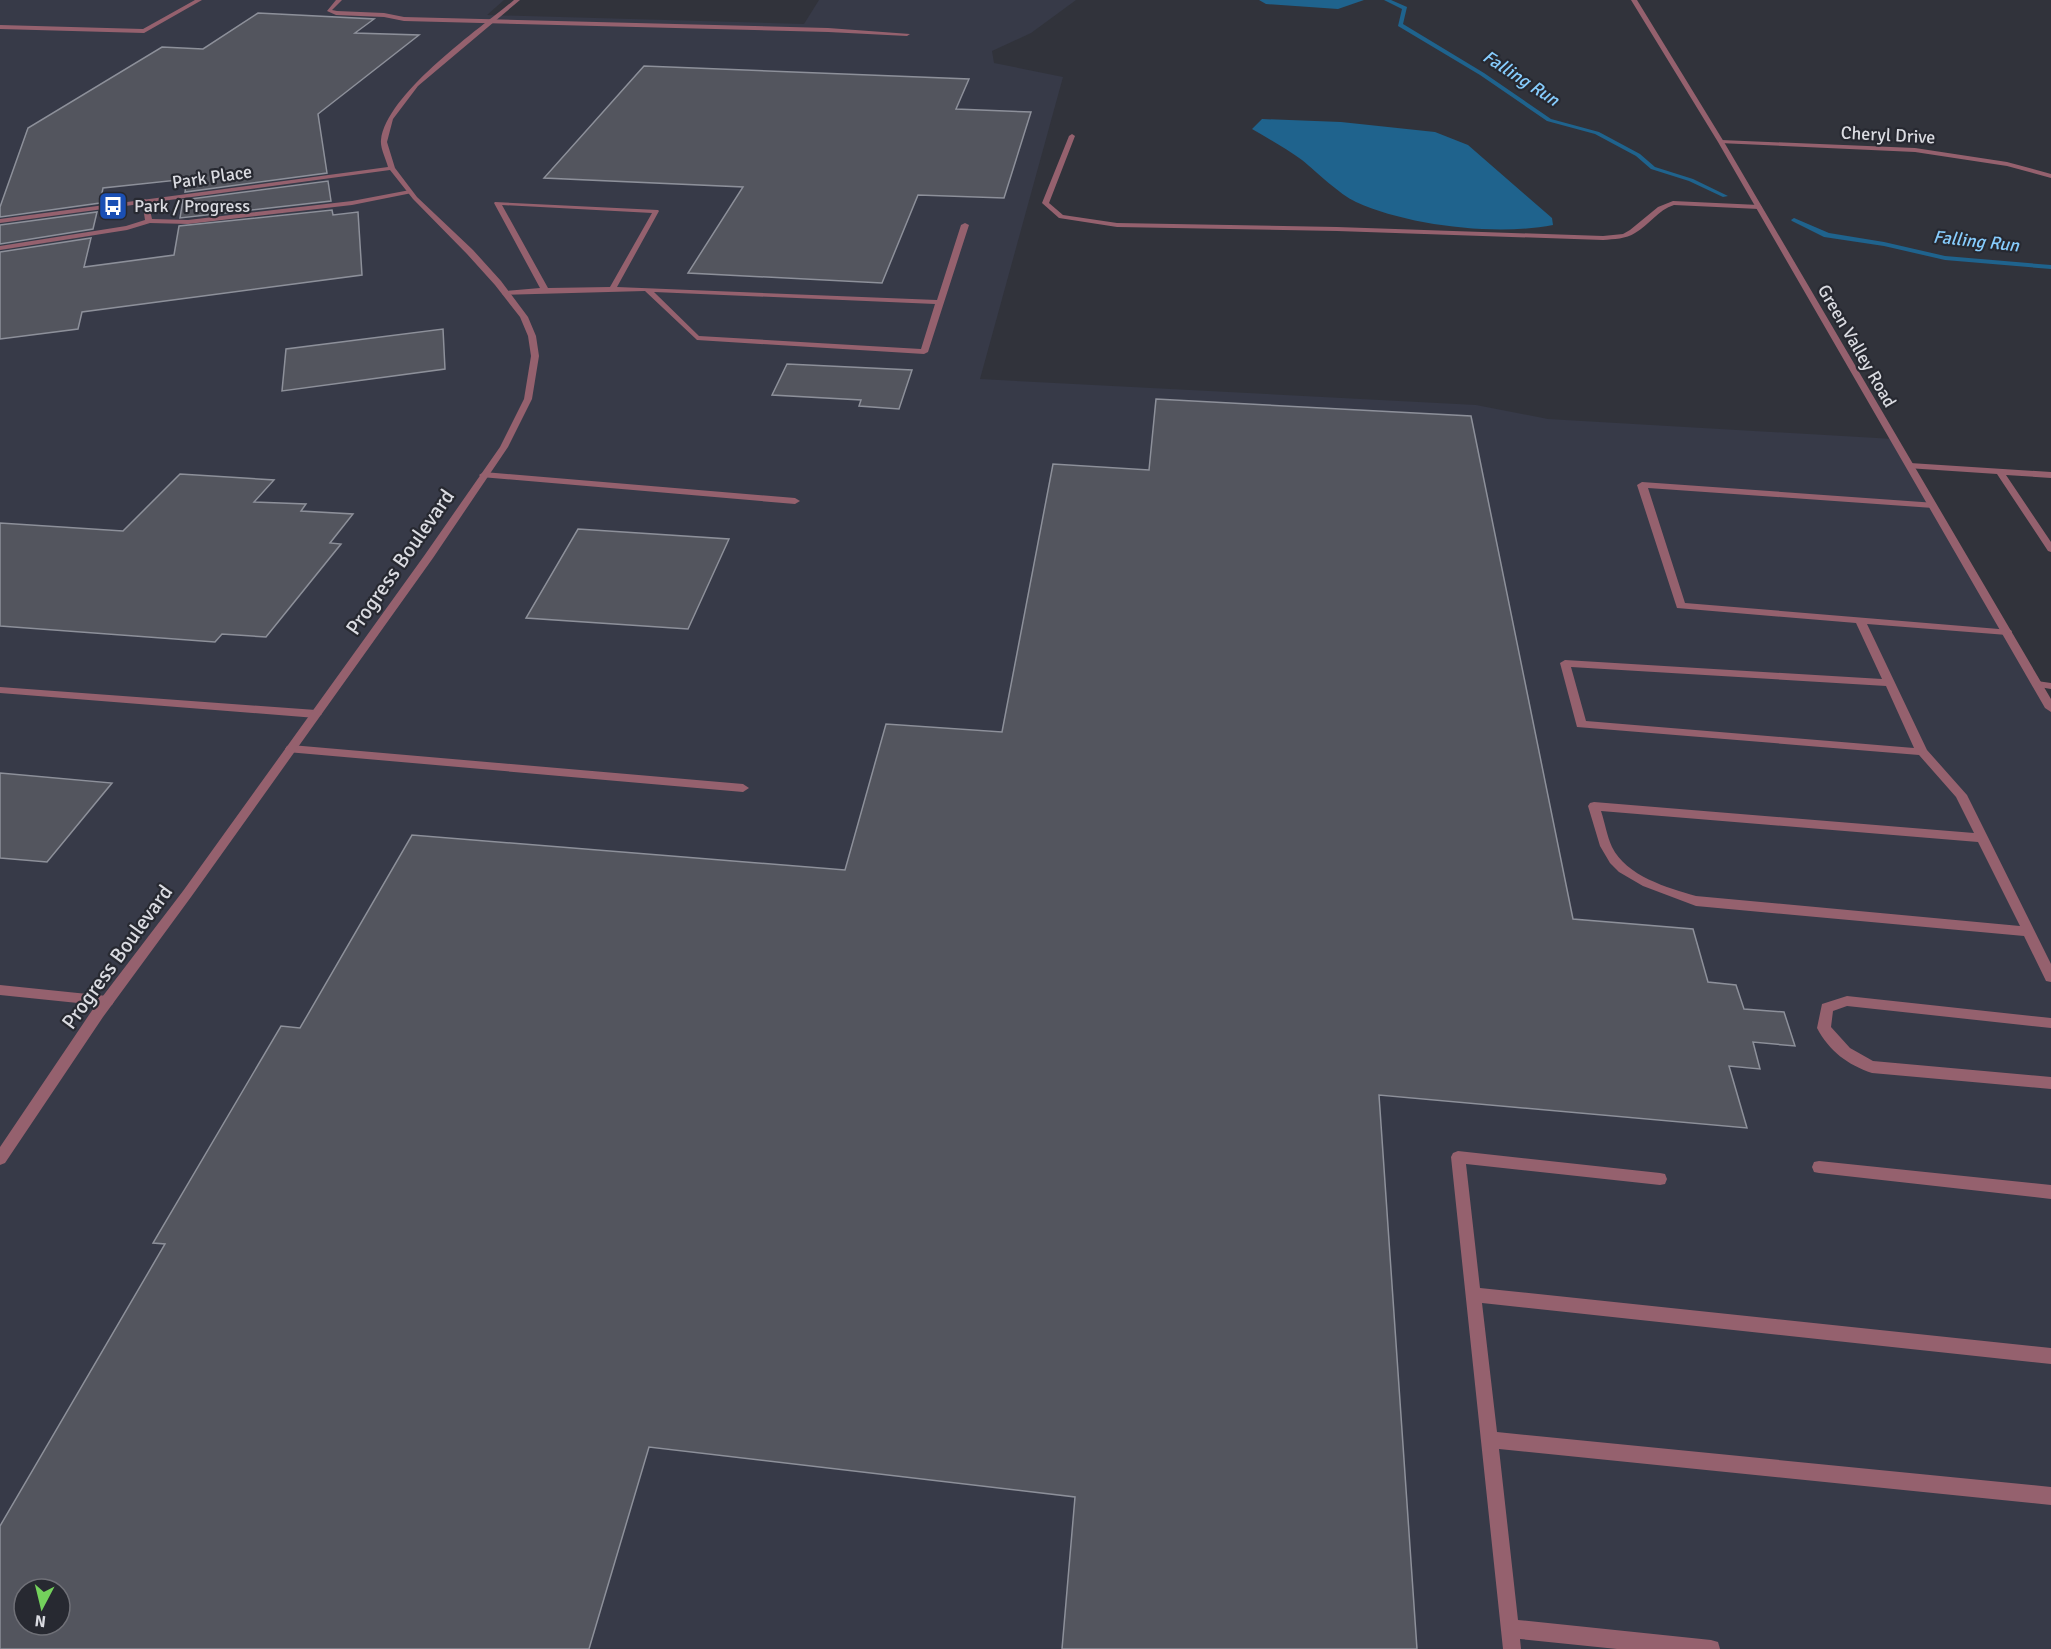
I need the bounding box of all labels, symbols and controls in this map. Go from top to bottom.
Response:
water label: Falling Run [1479,45,1564,111]
street label: Cheryl Drive [1840,122,1936,148]
street label: Park Place [171,161,253,193]
bus stop icon: Park / Progress [97,190,129,222]
place label: Park / Progress [134,195,250,217]
water label: Falling Run [1932,226,2021,257]
street label: Green Valley Road [1813,281,1901,411]
street label: Progress Boulevard [340,484,460,640]
street label: Progress Boulevard [56,880,178,1034]
north arrow [12,1577,72,1637]
text: N [34,1610,47,1631]

